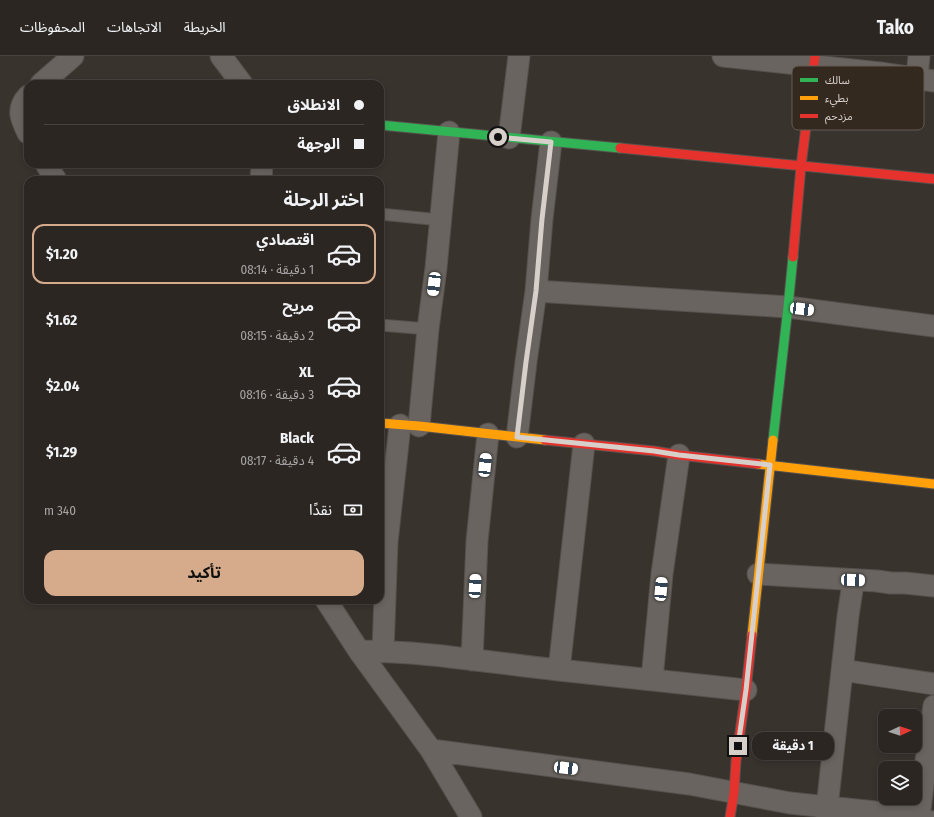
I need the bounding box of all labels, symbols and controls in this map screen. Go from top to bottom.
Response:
text: Tako [877,16,914,39]
text: المحفوظات [20,19,85,36]
text: الاتجاهات [107,19,162,36]
text: الخريطة [184,19,226,36]
legend [792,66,924,130]
text: سالك [825,74,850,87]
text: بطيء [825,92,848,108]
text: الانطلاق [288,96,340,114]
text: مزدحم [825,110,853,125]
route start [489,128,507,146]
text: الوجهة [297,135,340,153]
text: اختر الرحلة [283,189,364,211]
text: اقتصادي [256,231,314,249]
icon: car [326,236,362,272]
text: $1.20 [46,245,78,263]
text: 1 دقيقة · 08:14 [241,262,314,277]
car [427,271,441,297]
text: مريح [282,297,314,315]
icon: car [326,302,362,338]
car [789,302,815,316]
text: $1.62 [46,311,77,329]
text: 2 دقيقة · 08:15 [240,328,314,343]
text: XL [299,363,314,381]
icon: car [326,368,362,404]
text: $2.04 [46,377,79,395]
text: 3 دقيقة · 08:16 [240,387,314,402]
text: Black [280,429,314,447]
icon: car [326,434,362,470]
text: $1.29 [46,443,77,461]
car [478,452,492,478]
text: 4 دقيقة · 08:17 [240,453,314,468]
icon: cash [342,499,364,521]
text: نقدًا [309,501,332,519]
text: 340 m [44,503,76,518]
button: تأكيد [44,550,364,596]
car [468,574,482,598]
car [841,574,865,586]
car [654,577,668,601]
north arrow [878,709,922,753]
map controls [878,709,922,805]
callout: 1 دقيقة [752,732,834,760]
route end [729,737,747,755]
text: 1 دقيقة [773,738,813,753]
car [553,761,579,775]
button: layers [878,761,922,805]

